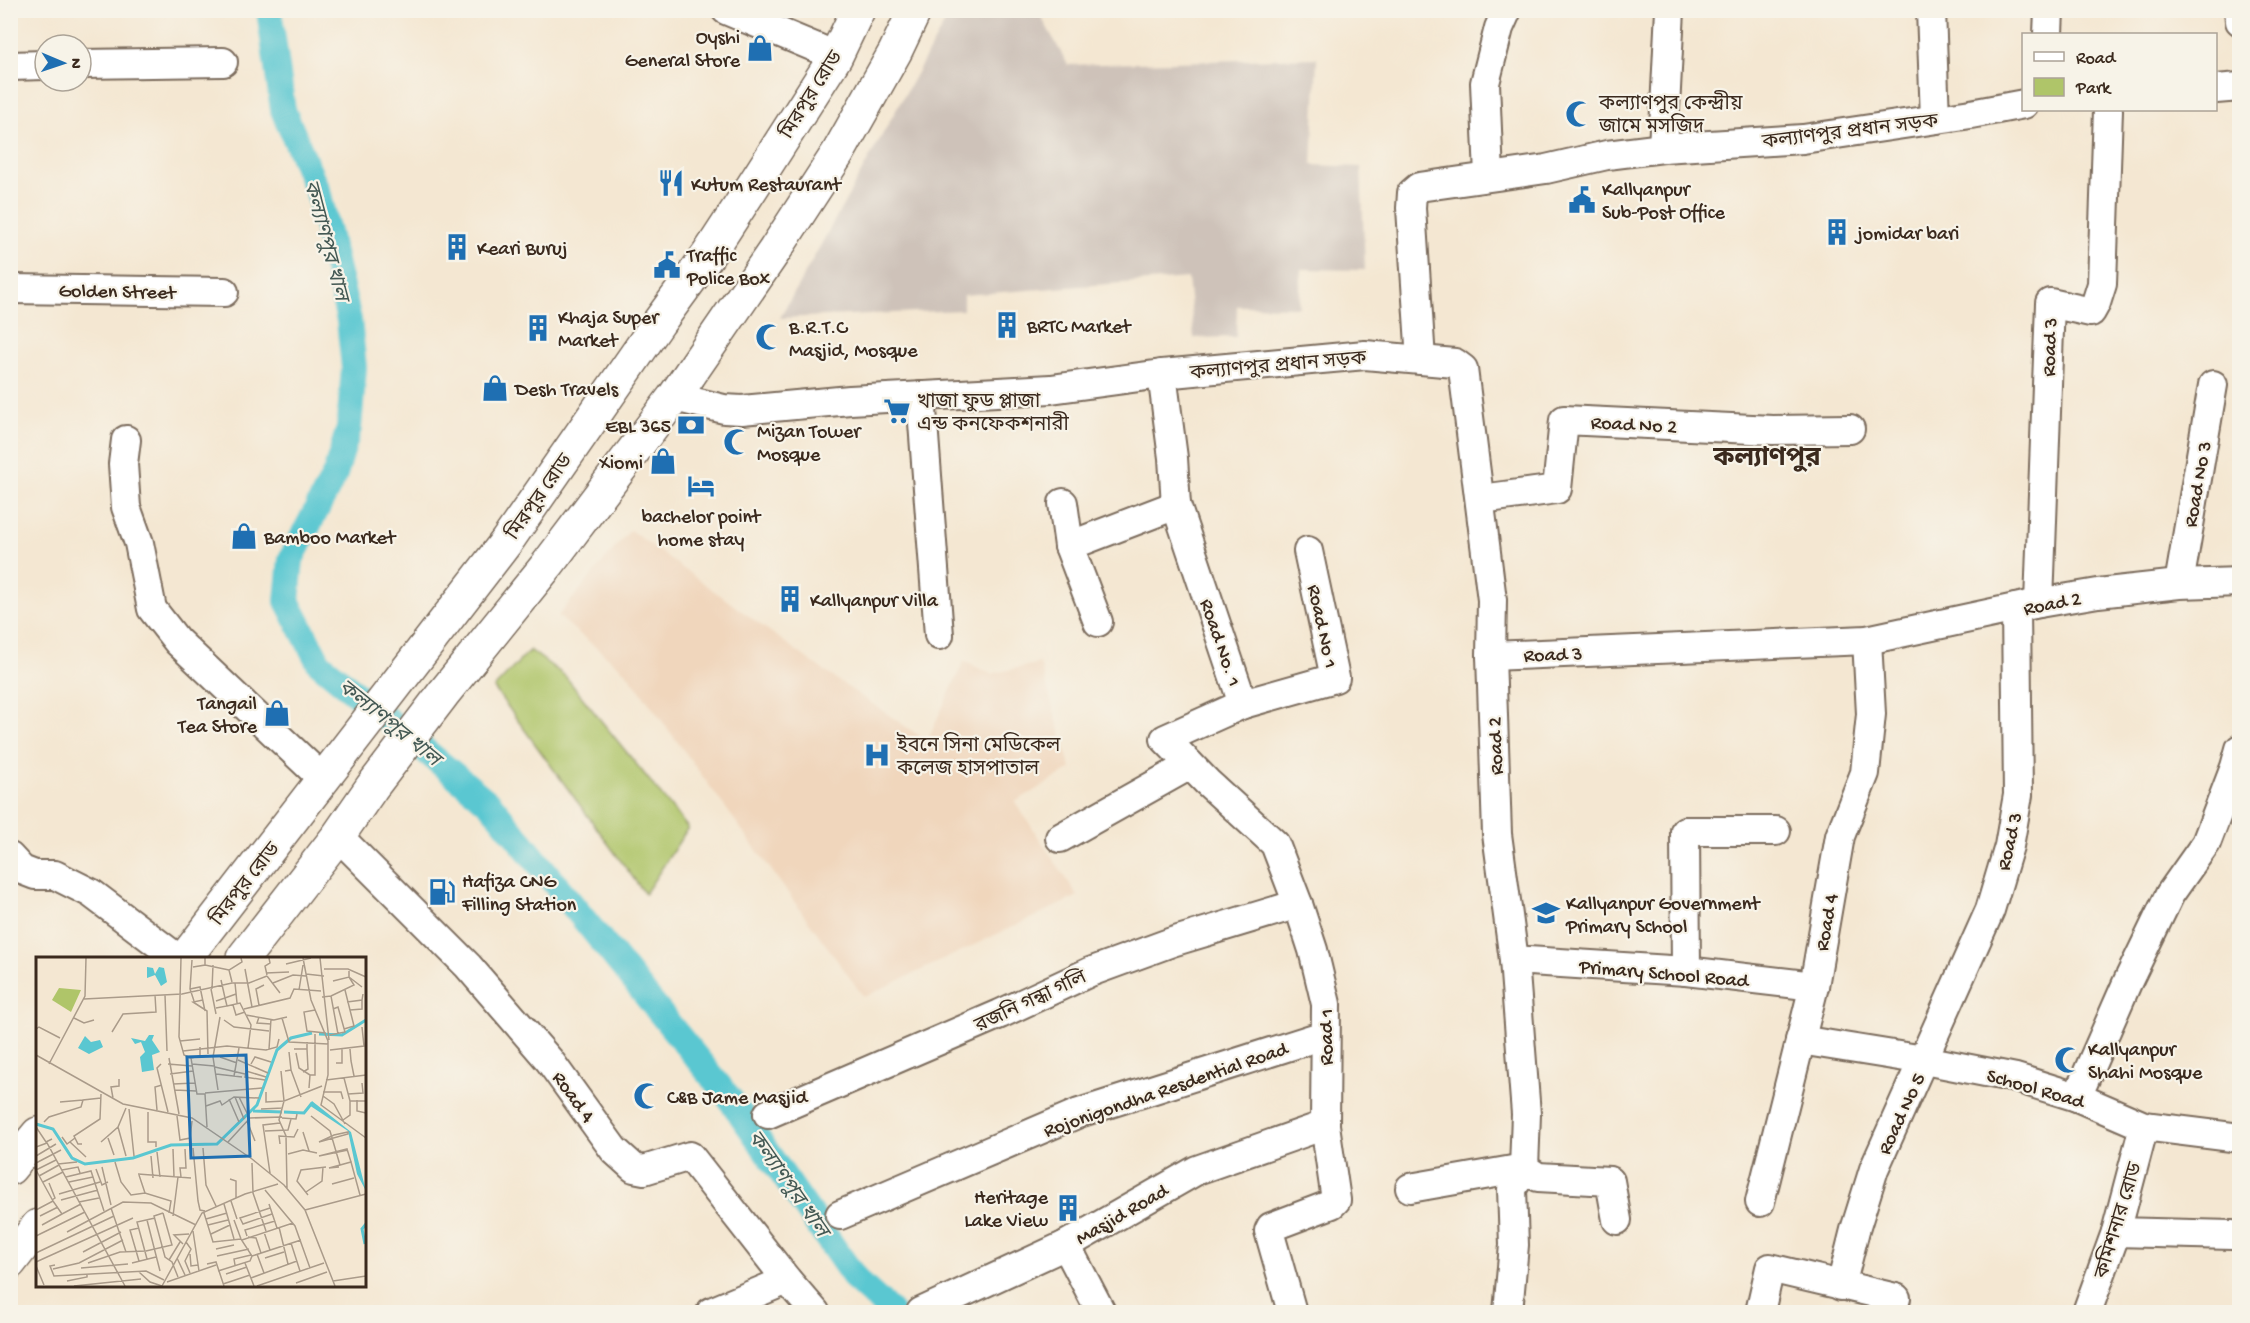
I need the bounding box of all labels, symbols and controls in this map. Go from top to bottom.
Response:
place label: Oyshi General Store [625,28,741,74]
north arrow [33,33,93,93]
shop icon: Oyshi General Store [745,33,775,63]
legend [2022,33,2217,111]
street label: মিরপুর রোড [773,45,849,145]
text: Road [2076,49,2117,70]
text: N [65,58,84,70]
text: Park [2075,79,2112,100]
place label: কল্যাণপুর কেন্দ্রীয় জামে মসজিদ [1598,90,1743,140]
mosque icon: কল্যাণপুর কেন্দ্রীয় জামে মসজিদ [1564,99,1594,129]
street label: কল্যাণপুর প্রধান সড়ক [1760,111,1941,156]
restaurant icon: Kutum Restaurant [656,168,686,198]
place label: Kutum Restaurant [691,175,842,198]
water label: কল্যাণপুর খাল [296,178,353,308]
place label: Kallyanpur Sub-Post Office [1602,180,1726,226]
public building icon: Kallyanpur Sub-Post Office [1567,185,1597,215]
building icon: jomidar bari [1822,217,1852,247]
place label: jomidar bari [1854,224,1959,247]
building icon: Keari Buruj [442,232,472,262]
place label: Keari Buruj [477,239,568,262]
place label: Traffic Police Box [686,246,771,292]
public building icon: Traffic Police Box [652,250,682,280]
street label: Golden Street [58,281,177,306]
place label: Khaja Super Market [558,308,660,354]
building icon: BRTC Market [992,310,1022,340]
building icon: Khaja Super Market [523,313,553,343]
place label: BRTC Market [1026,317,1132,340]
street label: Road 3 [2039,317,2064,377]
place label: B.R.T.C Masjid, Mosque [788,318,918,364]
mosque icon: B.R.T.C Masjid, Mosque [754,322,784,352]
street label: কল্যাণপুর প্রধান সড়ক [1188,348,1368,387]
shop icon: Desh Travels [480,373,510,403]
place label: Desh Travels [513,380,619,403]
place label: খাজা ফুড প্লাজা এন্ড কনফেকশনারী [917,392,1069,438]
supermarket icon: খাজা ফুড প্লাজা এন্ড কনফেকশনারী [882,396,912,426]
bank icon: EBL 365 [676,410,706,440]
street label: Road No 2 [1590,413,1678,440]
place label: EBL 365 [605,417,671,440]
place label: Mizan Tower Mosque [757,422,862,468]
mosque icon: Mizan Tower Mosque [722,427,752,457]
street label: Road No 3 [2181,440,2218,529]
district label: কল্যাণপুর [1712,445,1821,476]
shop icon: Xiomi [648,446,678,476]
street label: মিরপুর রোড [499,448,579,546]
place label: Xiomi [598,453,643,476]
hotel icon: bachelor point home stay [686,471,716,501]
place label: bachelor point home stay [642,507,762,553]
shop icon: Bamboo Market [229,521,259,551]
place label: Bamboo Market [263,528,397,551]
street label: Road No 1 [1301,583,1341,671]
building icon: Kallyanpur Villa [775,584,805,614]
street label: Road 2 [2022,589,2084,622]
place label: Kallyanpur Villa [810,591,939,614]
street label: Road No. 1 [1193,596,1244,690]
street label: Road 3 [1523,644,1583,669]
water label: কল্যাণপুর খাল [332,676,447,776]
place label: Tangail Tea Store [177,694,258,740]
shop icon: Tangail Tea Store [262,698,292,728]
street label: Road 2 [1485,716,1510,775]
place label: ইবনে সিনা মেডিকেল কলেজ হাসপাতাল [896,732,1061,782]
hospital icon: ইবনে সিনা মেডিকেল কলেজ হাসপাতাল [862,740,892,770]
street label: Road 3 [1994,811,2029,873]
street label: মিরপুর রোড [203,836,287,932]
place label: Hafiza CNG Filling Station [461,872,577,918]
fuel station icon: Hafiza CNG Filling Station [427,877,457,907]
street label: Road 4 [1812,892,1845,953]
place label: Kallyanpur Government Primary School [1565,894,1761,940]
school or university icon: Kallyanpur Government Primary School [1531,898,1561,928]
inset map [36,957,366,1287]
street label: Primary School Road [1577,957,1752,995]
street label: রজনি গন্ধা গলি [969,964,1091,1039]
street label: Road 1 [1317,1009,1340,1065]
street label: Rojonigondha Resdential Road [1041,1038,1293,1144]
place label: Kallyanpur Shahi Mosque [2088,1040,2203,1086]
mosque icon: Kallyanpur Shahi Mosque [2053,1045,2083,1075]
street label: School Road [1984,1065,2089,1116]
street label: Road 4 [546,1068,599,1129]
street label: Road No 5 [1874,1070,1932,1159]
mosque icon: C&B Jame Masjid [632,1081,662,1111]
place label: C&B Jame Masjid [667,1088,809,1111]
water label: কল্যাণপুর খাল [740,1127,834,1246]
street label: কমিশনার রোড [2088,1158,2149,1283]
street label: Masjid Road [1073,1179,1175,1252]
place label: Heritage Lake View [964,1188,1049,1234]
building icon: Heritage Lake View [1053,1193,1083,1223]

